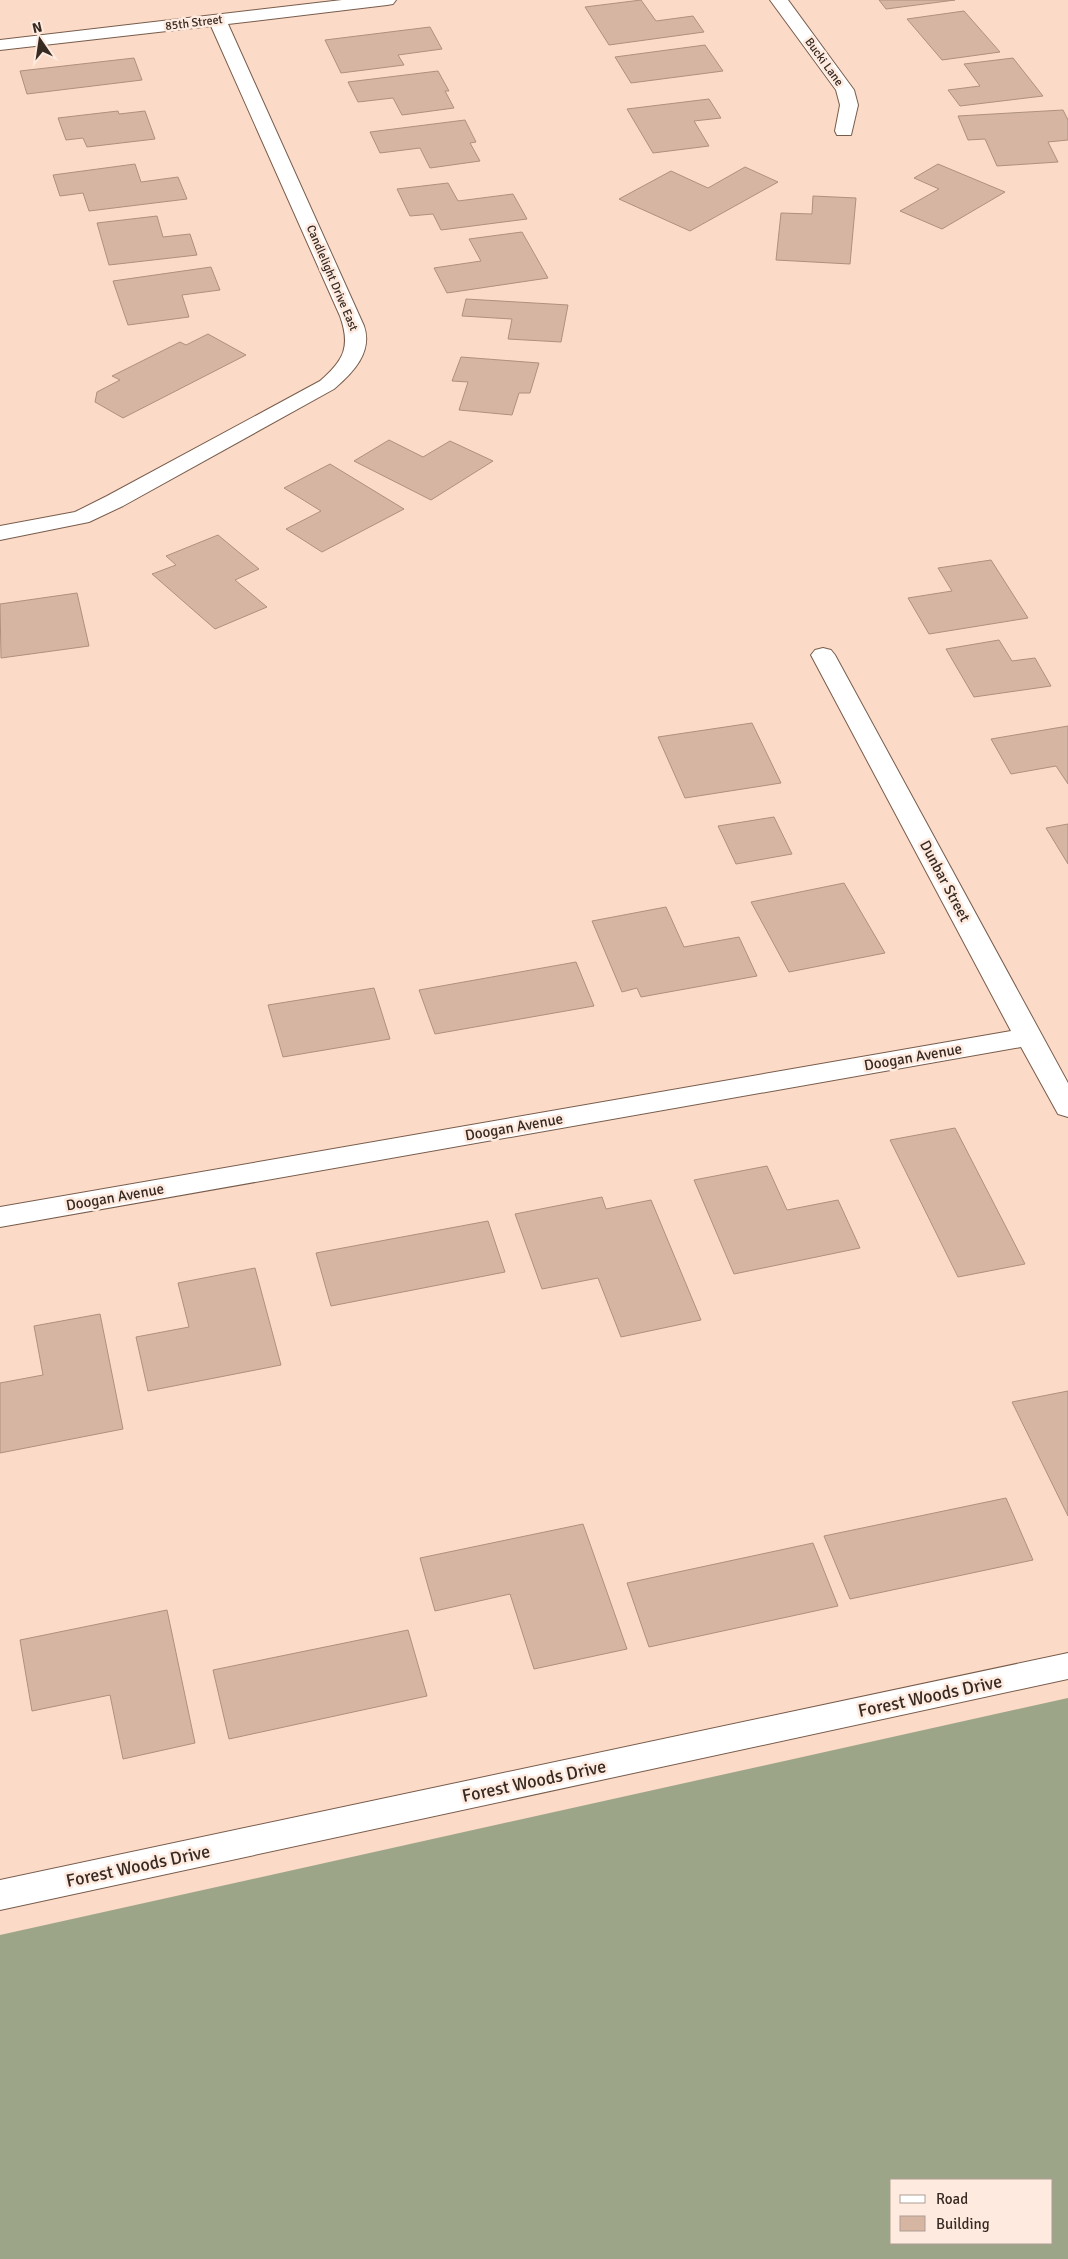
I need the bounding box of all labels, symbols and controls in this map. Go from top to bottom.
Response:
street label: 85th Street [164,12,224,34]
north arrow [15,15,65,65]
text: N [31,18,44,37]
street label: Bucki Lane [801,35,847,89]
street label: Candlelight Drive East [303,223,361,333]
street label: Dunbar Street [916,837,974,925]
street label: Doogan Avenue [863,1040,963,1074]
street label: Doogan Avenue [464,1110,564,1144]
street label: Doogan Avenue [65,1180,165,1214]
street label: Forest Woods Drive [856,1670,1004,1722]
street label: Forest Woods Drive [460,1755,608,1807]
street label: Forest Woods Drive [64,1840,212,1892]
legend [890,2179,1053,2244]
text: Road [936,2190,968,2208]
text: Building [936,2215,990,2233]

